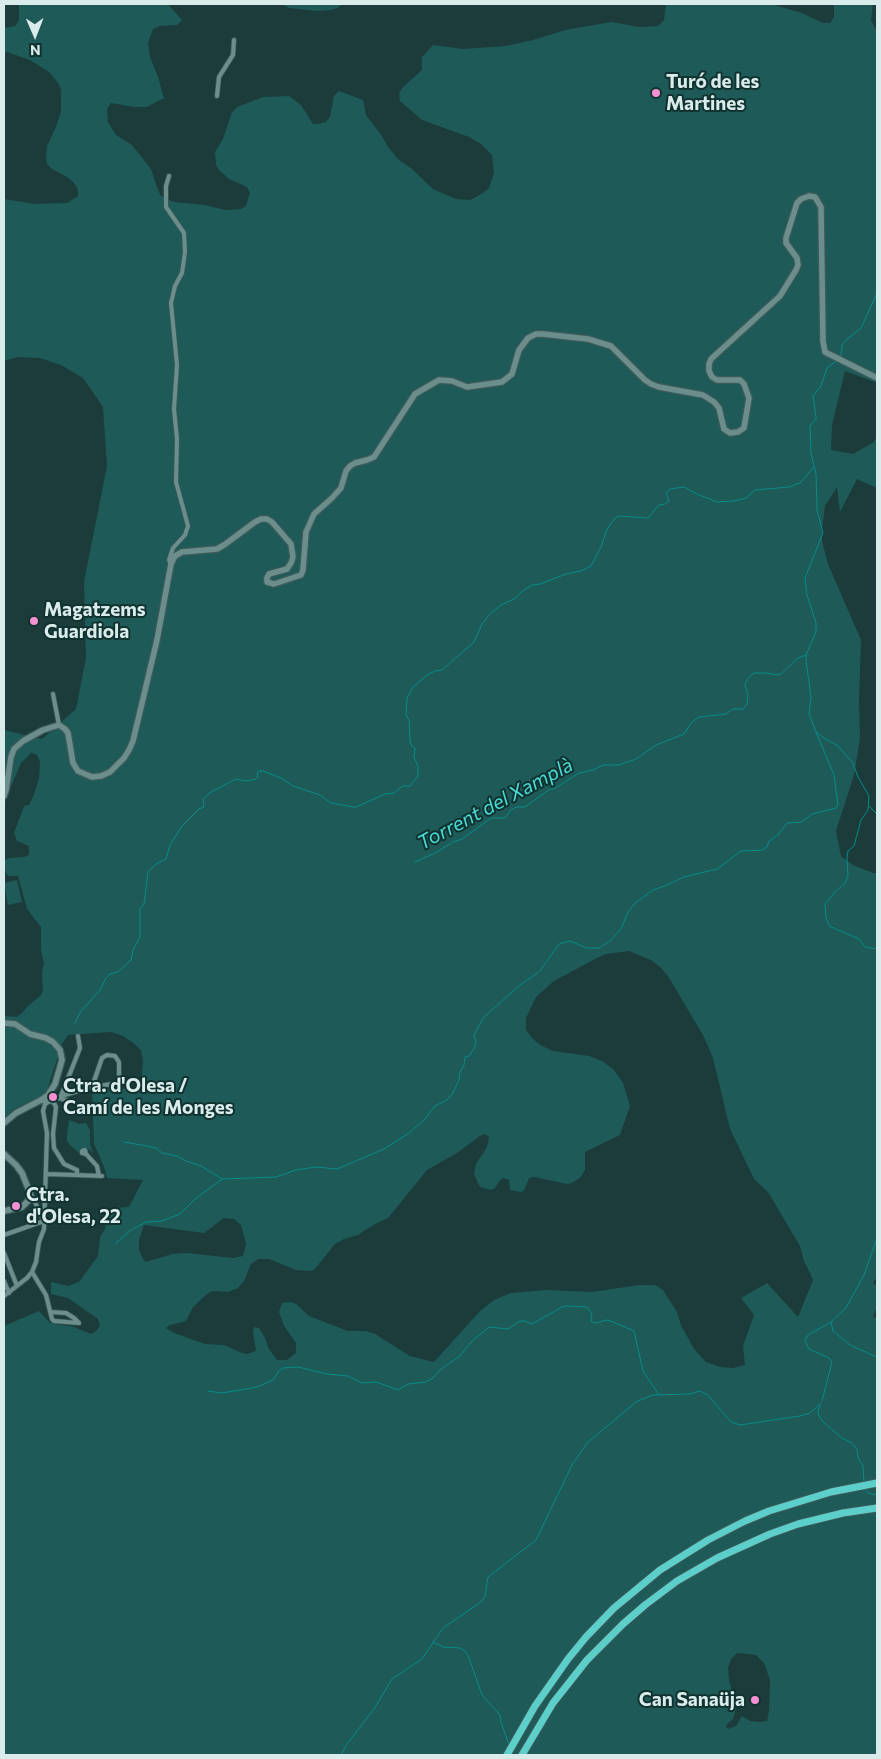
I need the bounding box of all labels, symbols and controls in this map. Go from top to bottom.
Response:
north arrow [10,10,60,60]
text: N [30,42,41,59]
place label: Turó de les Martines [666,71,759,115]
marker: Turó de les Martines [650,87,662,99]
place label: Magatzems Guardiola [44,599,146,643]
marker: Magatzems Guardiola [28,615,40,627]
water label: Torrent del Xamplà [413,753,577,855]
place label: Ctra. d'Olesa / Camí de les Monges [63,1075,234,1119]
marker: Ctra. d'Olesa / Camí de les Monges [47,1091,59,1103]
place label: Ctra. d'Olesa, 22 [26,1184,121,1228]
marker: Ctra. d'Olesa, 22 [10,1200,22,1212]
place label: Can Sanaüja [639,1689,745,1711]
marker: Can Sanaüja [749,1694,761,1706]

